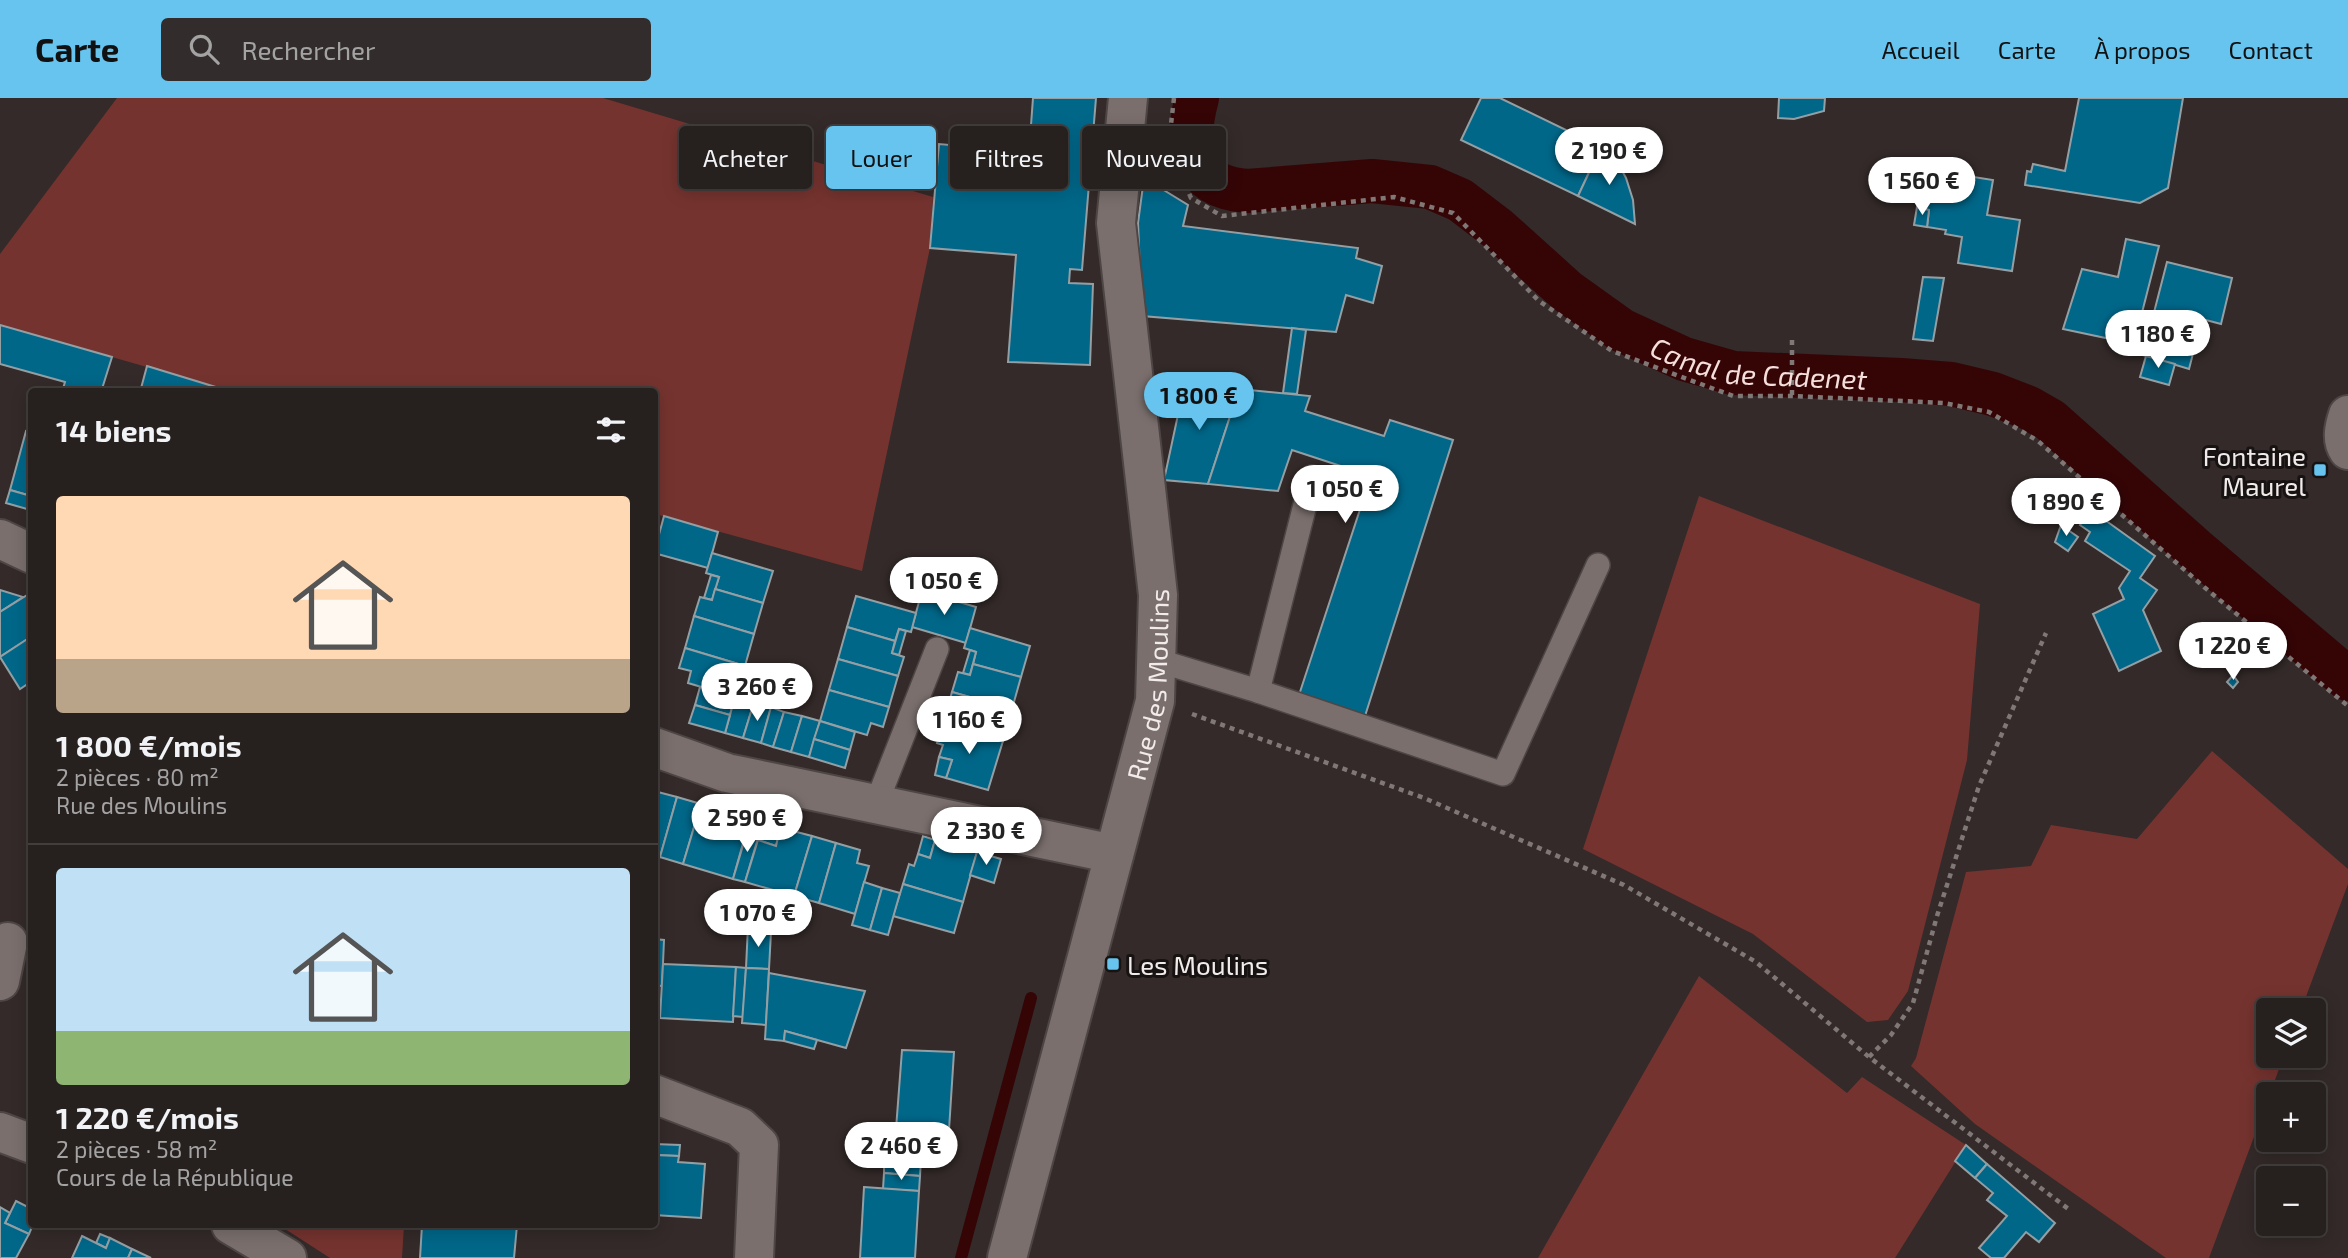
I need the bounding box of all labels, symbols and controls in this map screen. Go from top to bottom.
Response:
search box [161,18,651,81]
text: Carte [35,29,119,69]
icon: search [185,30,223,68]
text: Rechercher [241,34,375,65]
text: Accueil [1882,35,1960,64]
text: Carte [1998,35,2056,64]
text: À propos [2094,35,2191,64]
text: Contact [2229,35,2313,64]
chip: Acheter [679,126,812,189]
chip: Louer [826,126,936,189]
chip: Filtres [950,126,1068,189]
chip: Nouveau [1082,126,1226,189]
pin: 2 190 € [1544,127,1674,187]
text: 2 190 € [1571,136,1647,164]
pin: 1 560 € [1857,158,1987,217]
text: 1 560 € [1884,166,1960,194]
pin: 1 180 € [2093,310,2223,370]
text: 1 180 € [2121,319,2195,347]
water label: Canal de Cadenet [1645,329,1868,396]
pin: 1 800 € [1134,372,1264,432]
text: 1 800 € [1160,381,1238,409]
icon: filters [592,411,630,449]
text: 14 biens [56,412,172,448]
place label: Fontaine Maurel [2203,440,2306,501]
marker: Fontaine Maurel [2312,462,2328,478]
pin: 1 050 € [1280,466,1410,525]
text: 1 050 € [1307,474,1383,502]
pin: 1 890 € [2001,478,2131,538]
text: 1 890 € [2027,487,2105,515]
icon: home [280,542,406,668]
pin: 1 050 € [879,558,1009,617]
text: 1 050 € [906,566,982,594]
street label: Rue des Moulins [1119,588,1174,783]
pin: 1 220 € [2168,622,2298,682]
text: 1 220 € [2195,631,2271,659]
pin: 3 260 € [692,664,822,723]
text: 3 260 € [717,672,797,700]
pin: 1 160 € [904,696,1034,756]
text: 1 160 € [933,705,1005,733]
text: 1 800 €/mois [56,727,242,763]
text: 2 pièces · 80 m² [56,763,219,791]
text: Rue des Moulins [56,791,227,819]
pin: 2 590 € [682,794,812,854]
text: 2 590 € [708,803,786,831]
pin: 2 330 € [921,808,1051,867]
text: 2 330 € [947,816,1025,844]
pin: 1 070 € [693,890,823,949]
text: 1 070 € [720,898,796,926]
icon: home [280,914,406,1040]
place label: Les Moulins [1127,949,1268,980]
marker: Les Moulins [1105,956,1121,972]
map controls [2256,998,2326,1236]
button: layers [2256,998,2326,1068]
button: + [2256,1082,2326,1152]
text: 1 220 €/mois [56,1099,239,1135]
pin: 2 460 € [836,1122,966,1182]
text: 2 460 € [861,1131,941,1159]
text: 2 pièces · 58 m² [56,1135,217,1163]
text: Cours de la République [56,1163,294,1191]
button: − [2256,1166,2326,1236]

